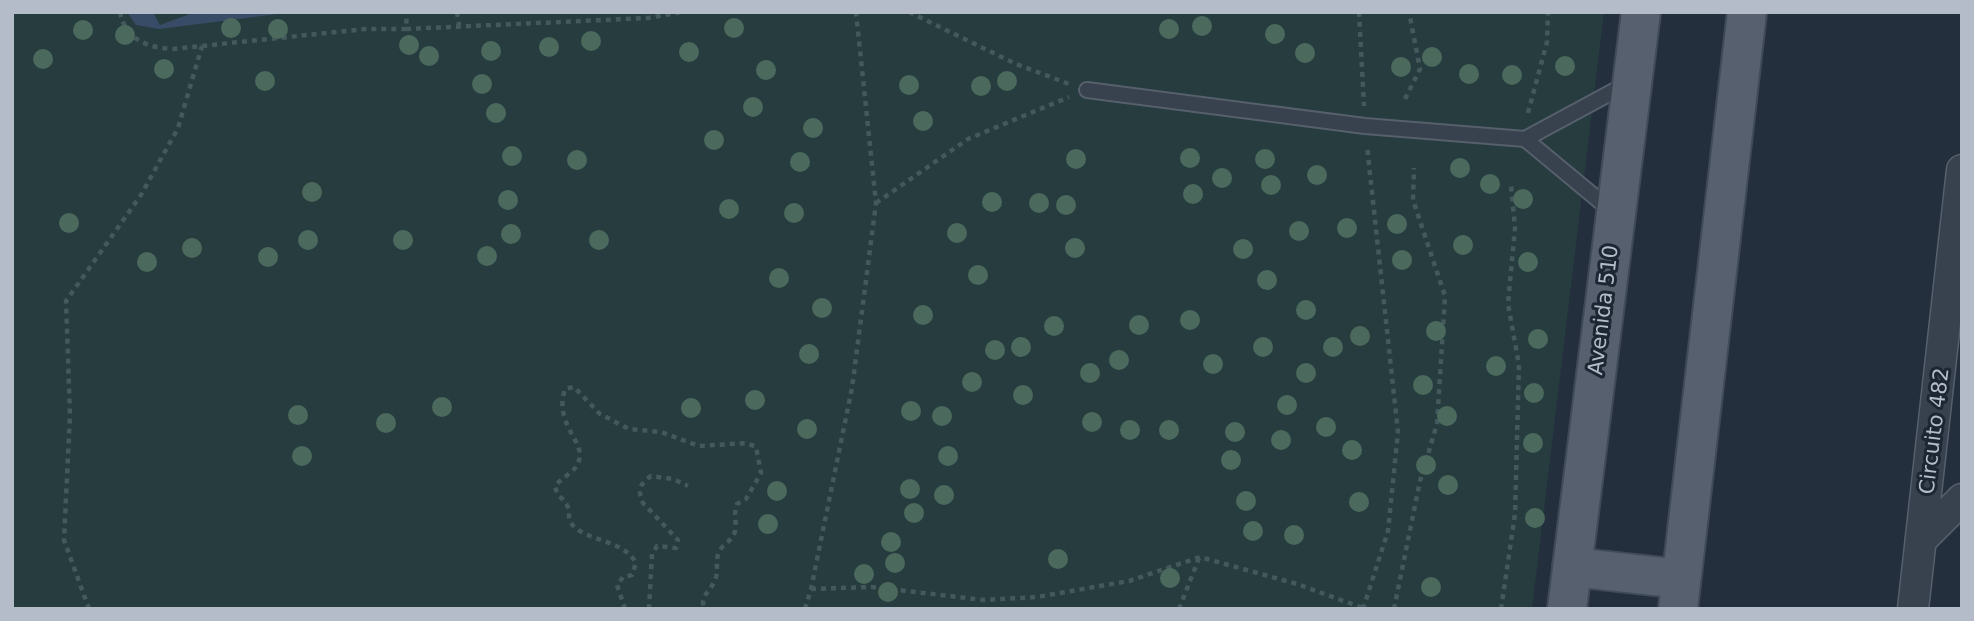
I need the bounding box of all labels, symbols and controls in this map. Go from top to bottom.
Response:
street label: Avenida 510 [1583,244,1623,376]
street label: Circuito 482 [1914,366,1954,496]

